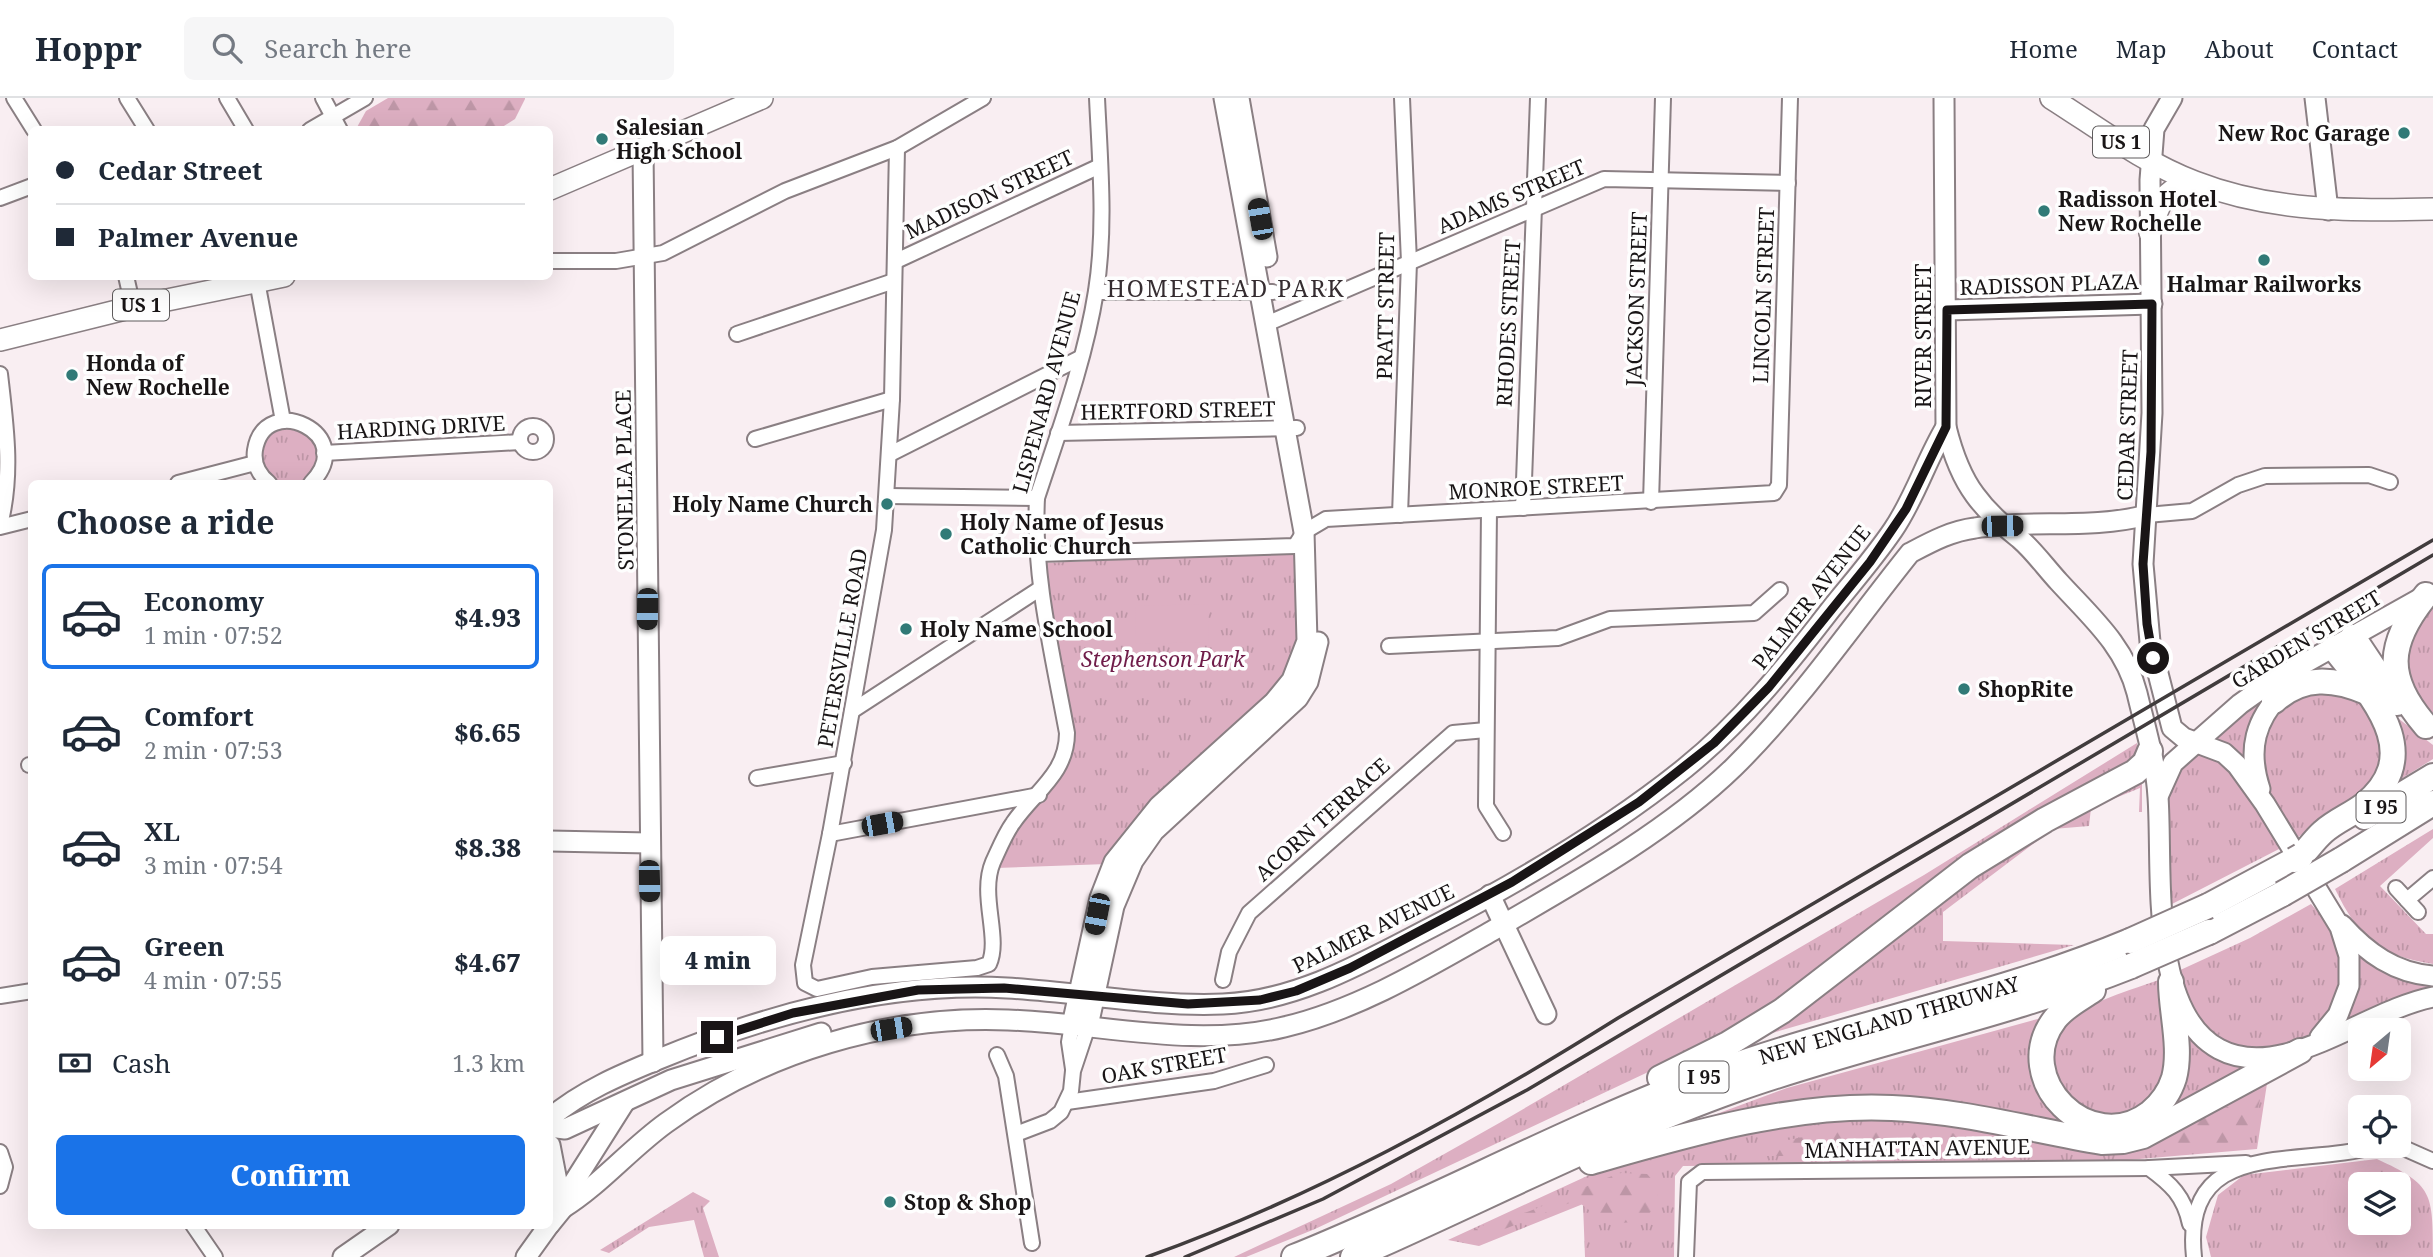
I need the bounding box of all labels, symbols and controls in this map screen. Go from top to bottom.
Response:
search box [184,17,674,80]
text: Hoppr [35,26,142,71]
icon: search [208,29,246,67]
text: Search here [264,30,412,66]
text: Home [2009,32,2078,65]
text: Map [2116,32,2167,65]
text: About [2205,32,2274,65]
text: Contact [2312,32,2398,65]
place label: Salesian High School [616,113,743,165]
place label: New Roc Garage [2218,119,2390,147]
marker: New Roc Garage [2396,125,2412,141]
road number: US 1 [2093,126,2149,158]
marker: Salesian High School [594,131,610,147]
street label: MADISON STREET [900,143,1078,245]
text: Cedar Street [98,152,263,188]
street label: ADAMS STREET [1433,152,1589,240]
place label: Radisson Hotel New Rochelle [2058,185,2218,237]
car [1247,196,1274,242]
marker: Radisson Hotel New Rochelle [2036,203,2052,219]
street label: LINCOLN STREET [1746,206,1780,384]
street label: JACKSON STREET [1619,211,1653,388]
text: Palmer Avenue [98,219,298,255]
street label: PRATT STREET [1370,232,1400,380]
street label: RHODES STREET [1490,238,1526,408]
marker: Halmar Railworks [2256,252,2272,268]
street label: RIVER STREET [1909,264,1937,408]
street label: RADISSON PLAZA [1959,267,2139,301]
place label: Halmar Railworks [2167,270,2361,298]
district label: HOMESTEAD PARK [1107,272,1345,304]
street label: LISPENARD AVENUE [1006,288,1086,496]
road number: US 1 [113,290,169,321]
place label: Honda of New Rochelle [86,349,230,401]
street label: CEDAR STREET [2110,349,2144,501]
marker: Honda of New Rochelle [64,367,80,383]
street label: STONELEA PLACE [608,389,640,571]
street label: HERTFORD STREET [1080,394,1276,426]
street label: HARDING DRIVE [336,409,506,445]
street label: MONROE STREET [1448,468,1624,506]
place label: Holy Name Church [672,490,873,518]
marker: Holy Name Church [879,496,895,512]
text: Choose a ride [56,500,275,543]
place label: Holy Name of Jesus Catholic Church [960,508,1164,560]
car [1981,515,2024,537]
street label: PALMER AVENUE [1746,519,1876,675]
marker: Holy Name of Jesus Catholic Church [938,526,954,542]
street label: PETERSVILLE ROAD [811,546,873,750]
text: Economy [144,583,264,619]
street label: GARDEN STREET [2226,583,2386,695]
icon: car [60,585,123,648]
car [637,588,658,630]
text: $4.93 [454,599,521,635]
place label: Holy Name School [920,615,1113,643]
text: 1 min · 07:52 [144,619,282,651]
marker: Holy Name School [898,621,914,637]
route start [2137,642,2169,674]
park label: Stephenson Park [1081,645,1246,673]
place label: ShopRite [1978,675,2073,703]
marker: ShopRite [1956,681,1972,697]
text: Comfort [144,698,254,734]
icon: car [60,700,123,763]
text: $6.65 [454,714,521,750]
text: 2 min · 07:53 [144,734,282,766]
street label: ACORN TERRACE [1249,751,1395,887]
road number: I 95 [2356,792,2406,822]
car [860,810,905,838]
text: XL [144,813,180,849]
icon: car [60,815,123,878]
text: $8.38 [454,829,521,865]
text: 3 min · 07:54 [144,849,282,881]
car [639,860,660,902]
street label: PALMER AVENUE [1288,877,1458,979]
car [1083,891,1112,937]
text: Green [144,928,225,964]
icon: car [60,930,123,993]
callout: 4 min [659,936,775,984]
text: $4.67 [454,944,521,980]
text: 4 min [685,944,751,976]
text: 4 min · 07:55 [144,964,282,996]
street label: NEW ENGLAND THRUWAY [1755,969,2023,1071]
car [869,1015,914,1043]
north arrow [2348,1018,2412,1082]
map controls [2348,1018,2411,1235]
route end [701,1021,733,1053]
street label: OAK STREET [1099,1040,1229,1090]
icon: cash [56,1044,94,1082]
text: Cash [112,1045,171,1081]
text: 1.3 km [452,1047,525,1079]
road number: I 95 [1680,1062,1728,1093]
button: locate [2348,1095,2411,1158]
street label: MANHATTAN AVENUE [1804,1132,2030,1164]
button: Confirm [56,1135,525,1215]
button: layers [2348,1172,2411,1235]
place label: Stop & Shop [904,1188,1031,1216]
marker: Stop & Shop [882,1194,898,1210]

